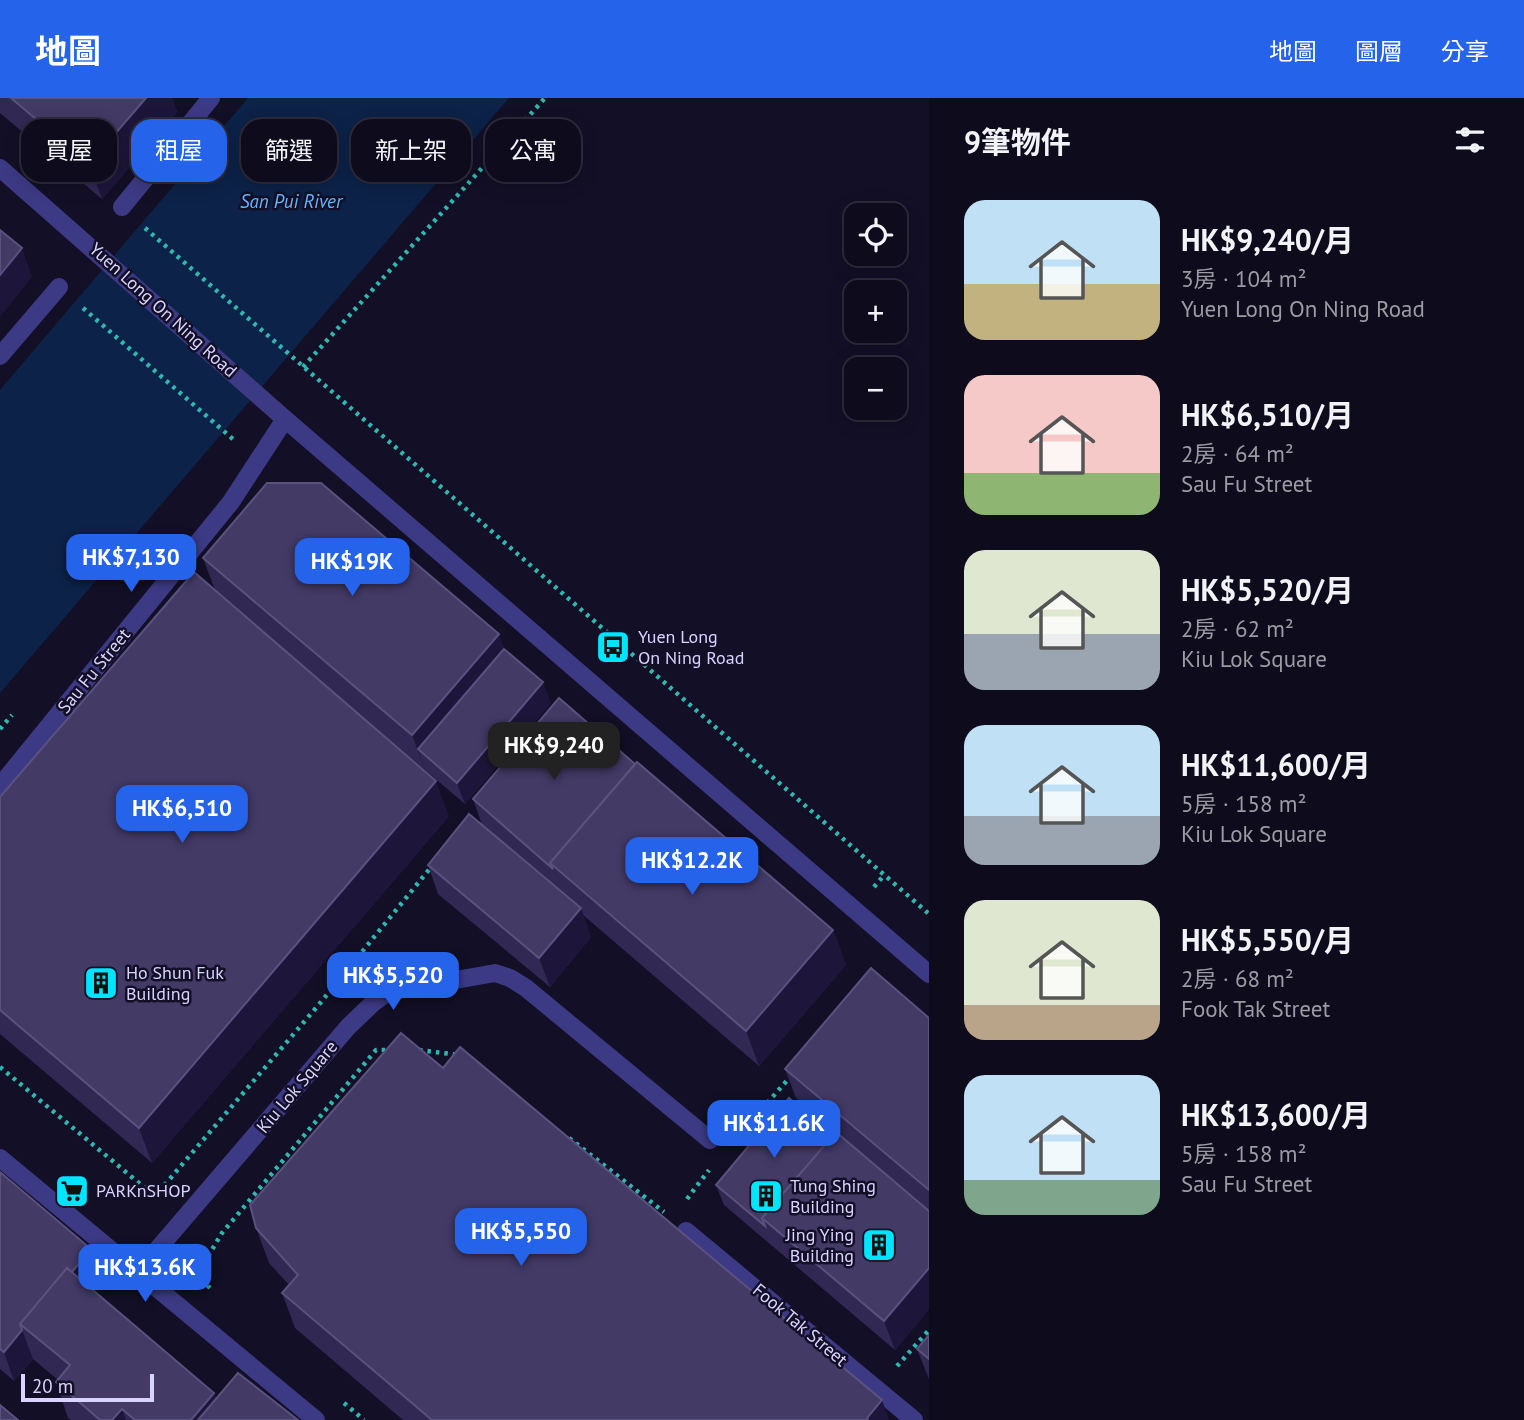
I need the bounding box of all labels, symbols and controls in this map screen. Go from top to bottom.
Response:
text: 地圖 [35,29,101,72]
text: 地圖 [1269,36,1317,67]
text: 圖層 [1355,36,1403,67]
text: 分享 [1441,36,1489,67]
chip: 買屋 [21,119,117,182]
chip: 租屋 [131,119,227,182]
chip: 篩選 [241,119,337,182]
chip: 新上架 [351,119,471,182]
chip: 公寓 [485,119,581,182]
icon: filters [1451,121,1489,159]
text: 9筆物件 [964,122,1071,161]
water label: San Pui River [240,189,344,213]
map controls [844,203,907,420]
button: locate [844,203,907,266]
text: HK$9,240/月 [1181,220,1354,259]
icon: home [1020,228,1104,312]
street label: Yuen Long On Ning Road [85,237,242,382]
text: 3房 · 104 m² [1181,264,1306,293]
button: + [844,280,907,343]
text: Yuen Long On Ning Road [1181,294,1425,323]
button: − [844,357,907,420]
text: HK$6,510/月 [1181,395,1354,434]
icon: home [1020,403,1104,487]
text: 2房 · 64 m² [1181,439,1294,468]
text: Sau Fu Street [1181,469,1312,498]
pin: HK$7,130 [59,534,203,594]
pin: HK$19K [295,538,409,598]
text: HK$7,130 [82,542,180,571]
text: HK$19K [311,546,393,575]
text: HK$5,520/月 [1181,570,1354,609]
icon: home [1020,578,1104,662]
text: 2房 · 62 m² [1181,614,1294,643]
street label: Sau Fu Street [52,624,135,718]
place label: Yuen Long On Ning Road [638,625,744,669]
bus stop icon: Yuen Long On Ning Road [594,628,632,666]
text: Kiu Lok Square [1181,644,1327,673]
pin: HK$9,240 [482,722,626,782]
text: HK$9,240 [504,730,604,759]
text: HK$11,600/月 [1181,745,1371,784]
icon: home [1020,753,1104,837]
pin: HK$6,510 [110,786,254,845]
text: 5房 · 158 m² [1181,789,1306,818]
text: HK$6,510 [132,793,232,822]
text: Kiu Lok Square [1181,819,1327,848]
pin: HK$12.2K [620,838,764,897]
text: HK$12.2K [641,845,743,874]
text: HK$5,550/月 [1181,920,1354,959]
icon: home [1020,928,1104,1012]
pin: HK$5,520 [321,953,465,1012]
text: HK$5,520 [343,960,443,989]
place label: Ho Shun Fuk Building [126,961,224,1005]
building icon: Ho Shun Fuk Building [82,964,120,1002]
text: 2房 · 68 m² [1181,964,1294,993]
text: Fook Tak Street [1181,994,1330,1023]
street label: Kiu Lok Square [251,1036,342,1138]
text: HK$13,600/月 [1181,1095,1371,1134]
pin: HK$11.6K [702,1100,846,1160]
icon: home [1020,1103,1104,1187]
text: HK$11.6K [723,1108,825,1137]
text: 5房 · 158 m² [1181,1139,1306,1168]
text: Sau Fu Street [1181,1169,1312,1198]
supermarket icon: PARKnSHOP [53,1172,91,1210]
place label: Tung Shing Building [790,1174,876,1218]
building icon: Tung Shing Building [747,1177,785,1215]
place label: PARKnSHOP [96,1179,191,1202]
pin: HK$5,550 [449,1208,593,1268]
text: HK$5,550 [471,1216,571,1245]
place label: Jing Ying Building [785,1223,854,1267]
building icon: Jing Ying Building [860,1226,898,1264]
pin: HK$13.6K [73,1244,217,1304]
text: HK$13.6K [94,1252,196,1281]
street label: Fook Tak Street [748,1278,852,1371]
scale bar [21,1371,154,1403]
text: 20 m [32,1374,73,1398]

